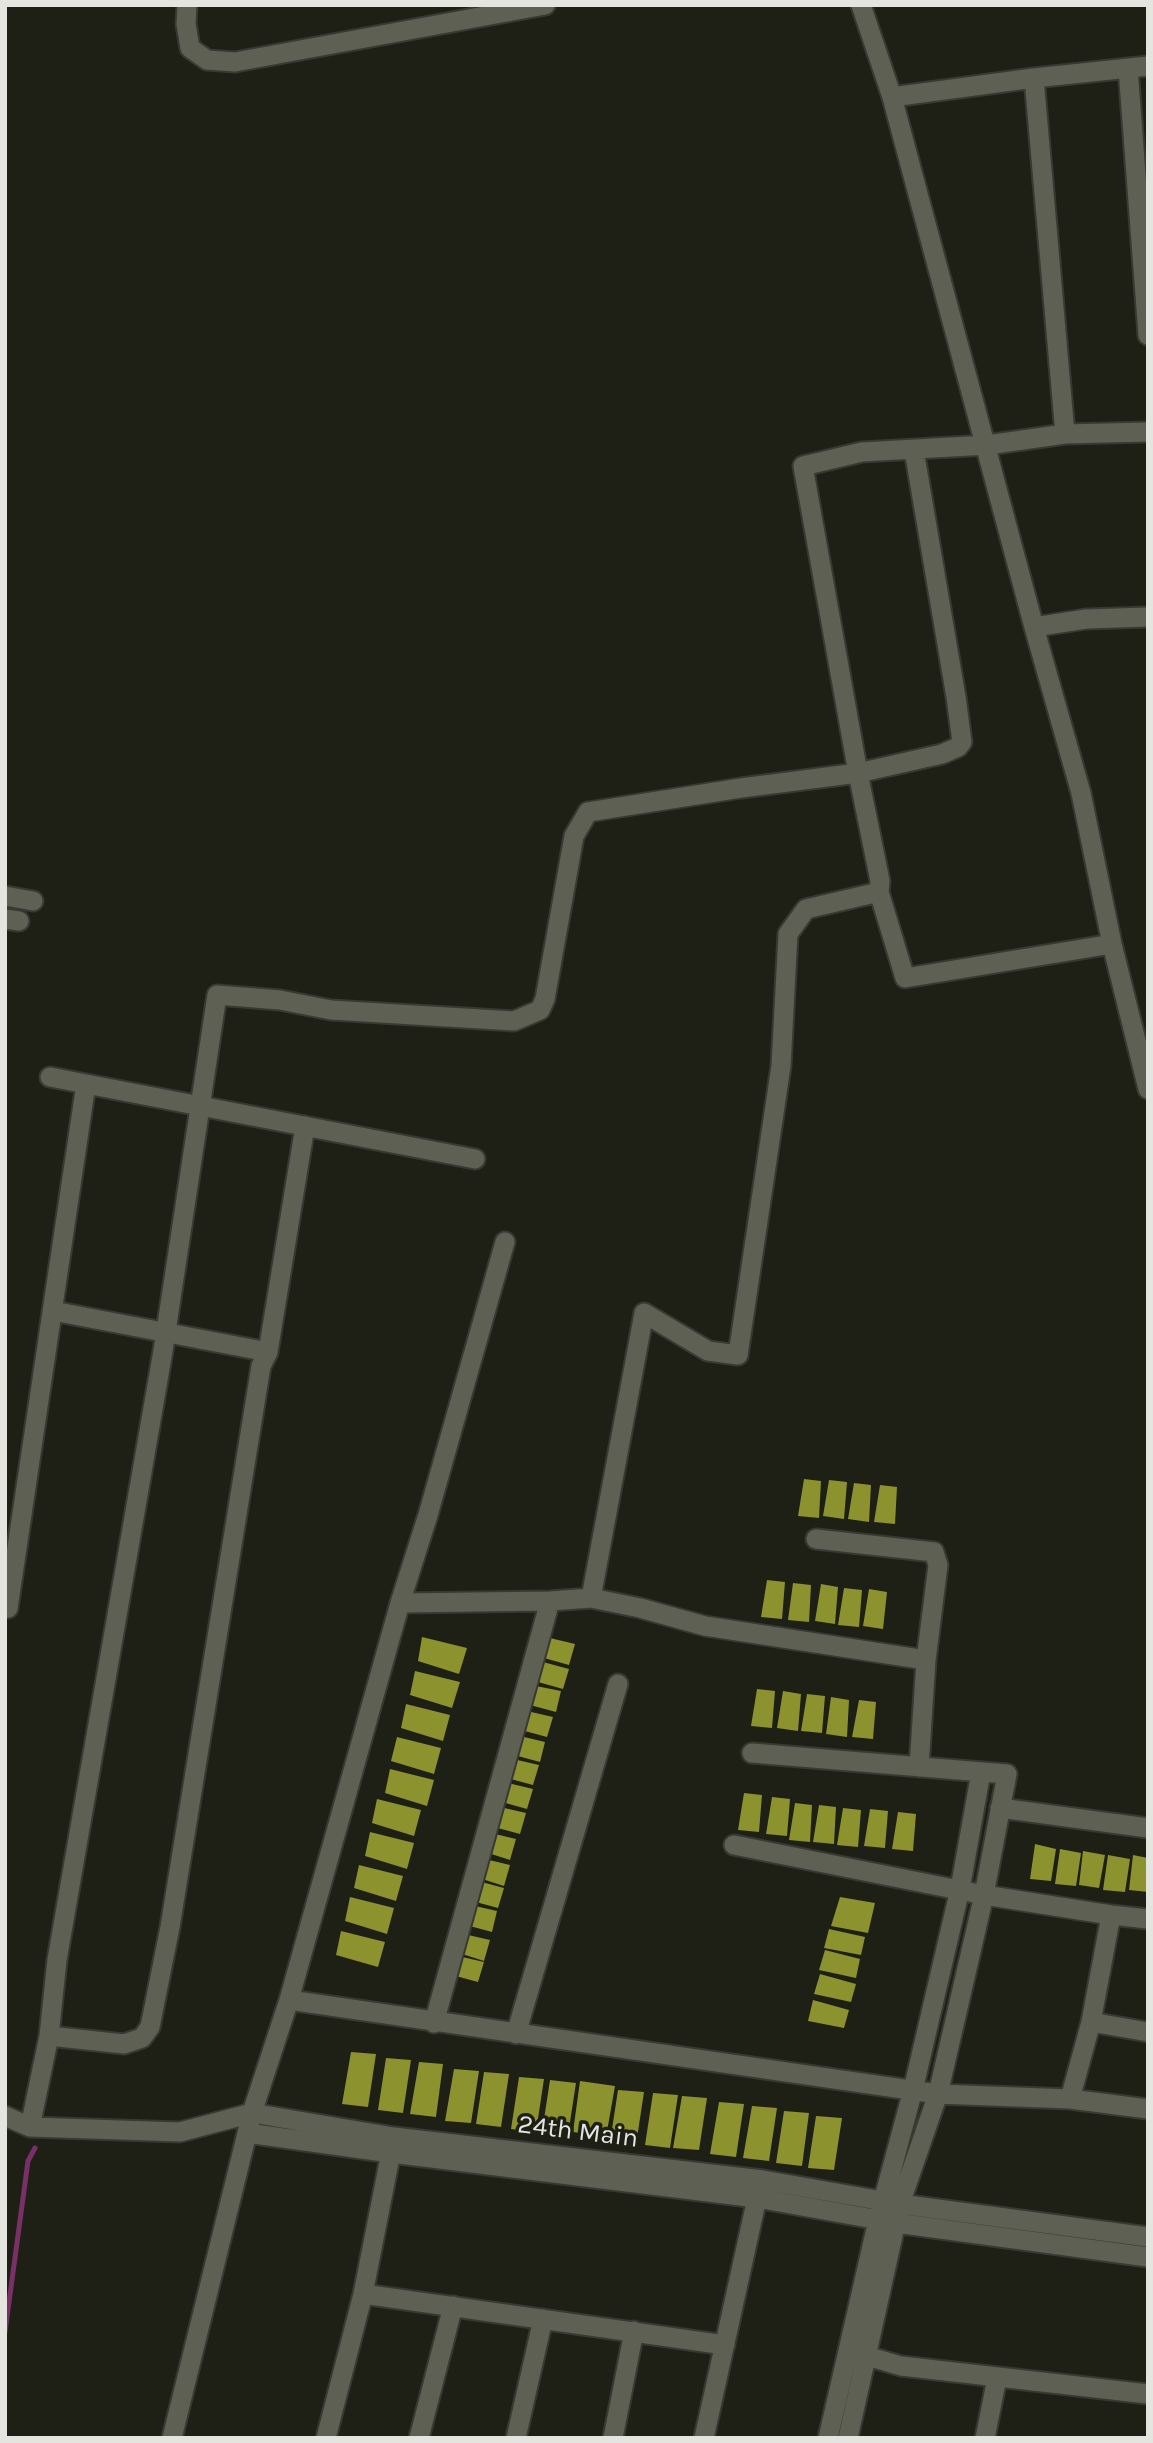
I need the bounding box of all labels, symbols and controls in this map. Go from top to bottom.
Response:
street label: 24th Main [516,2109,640,2155]

